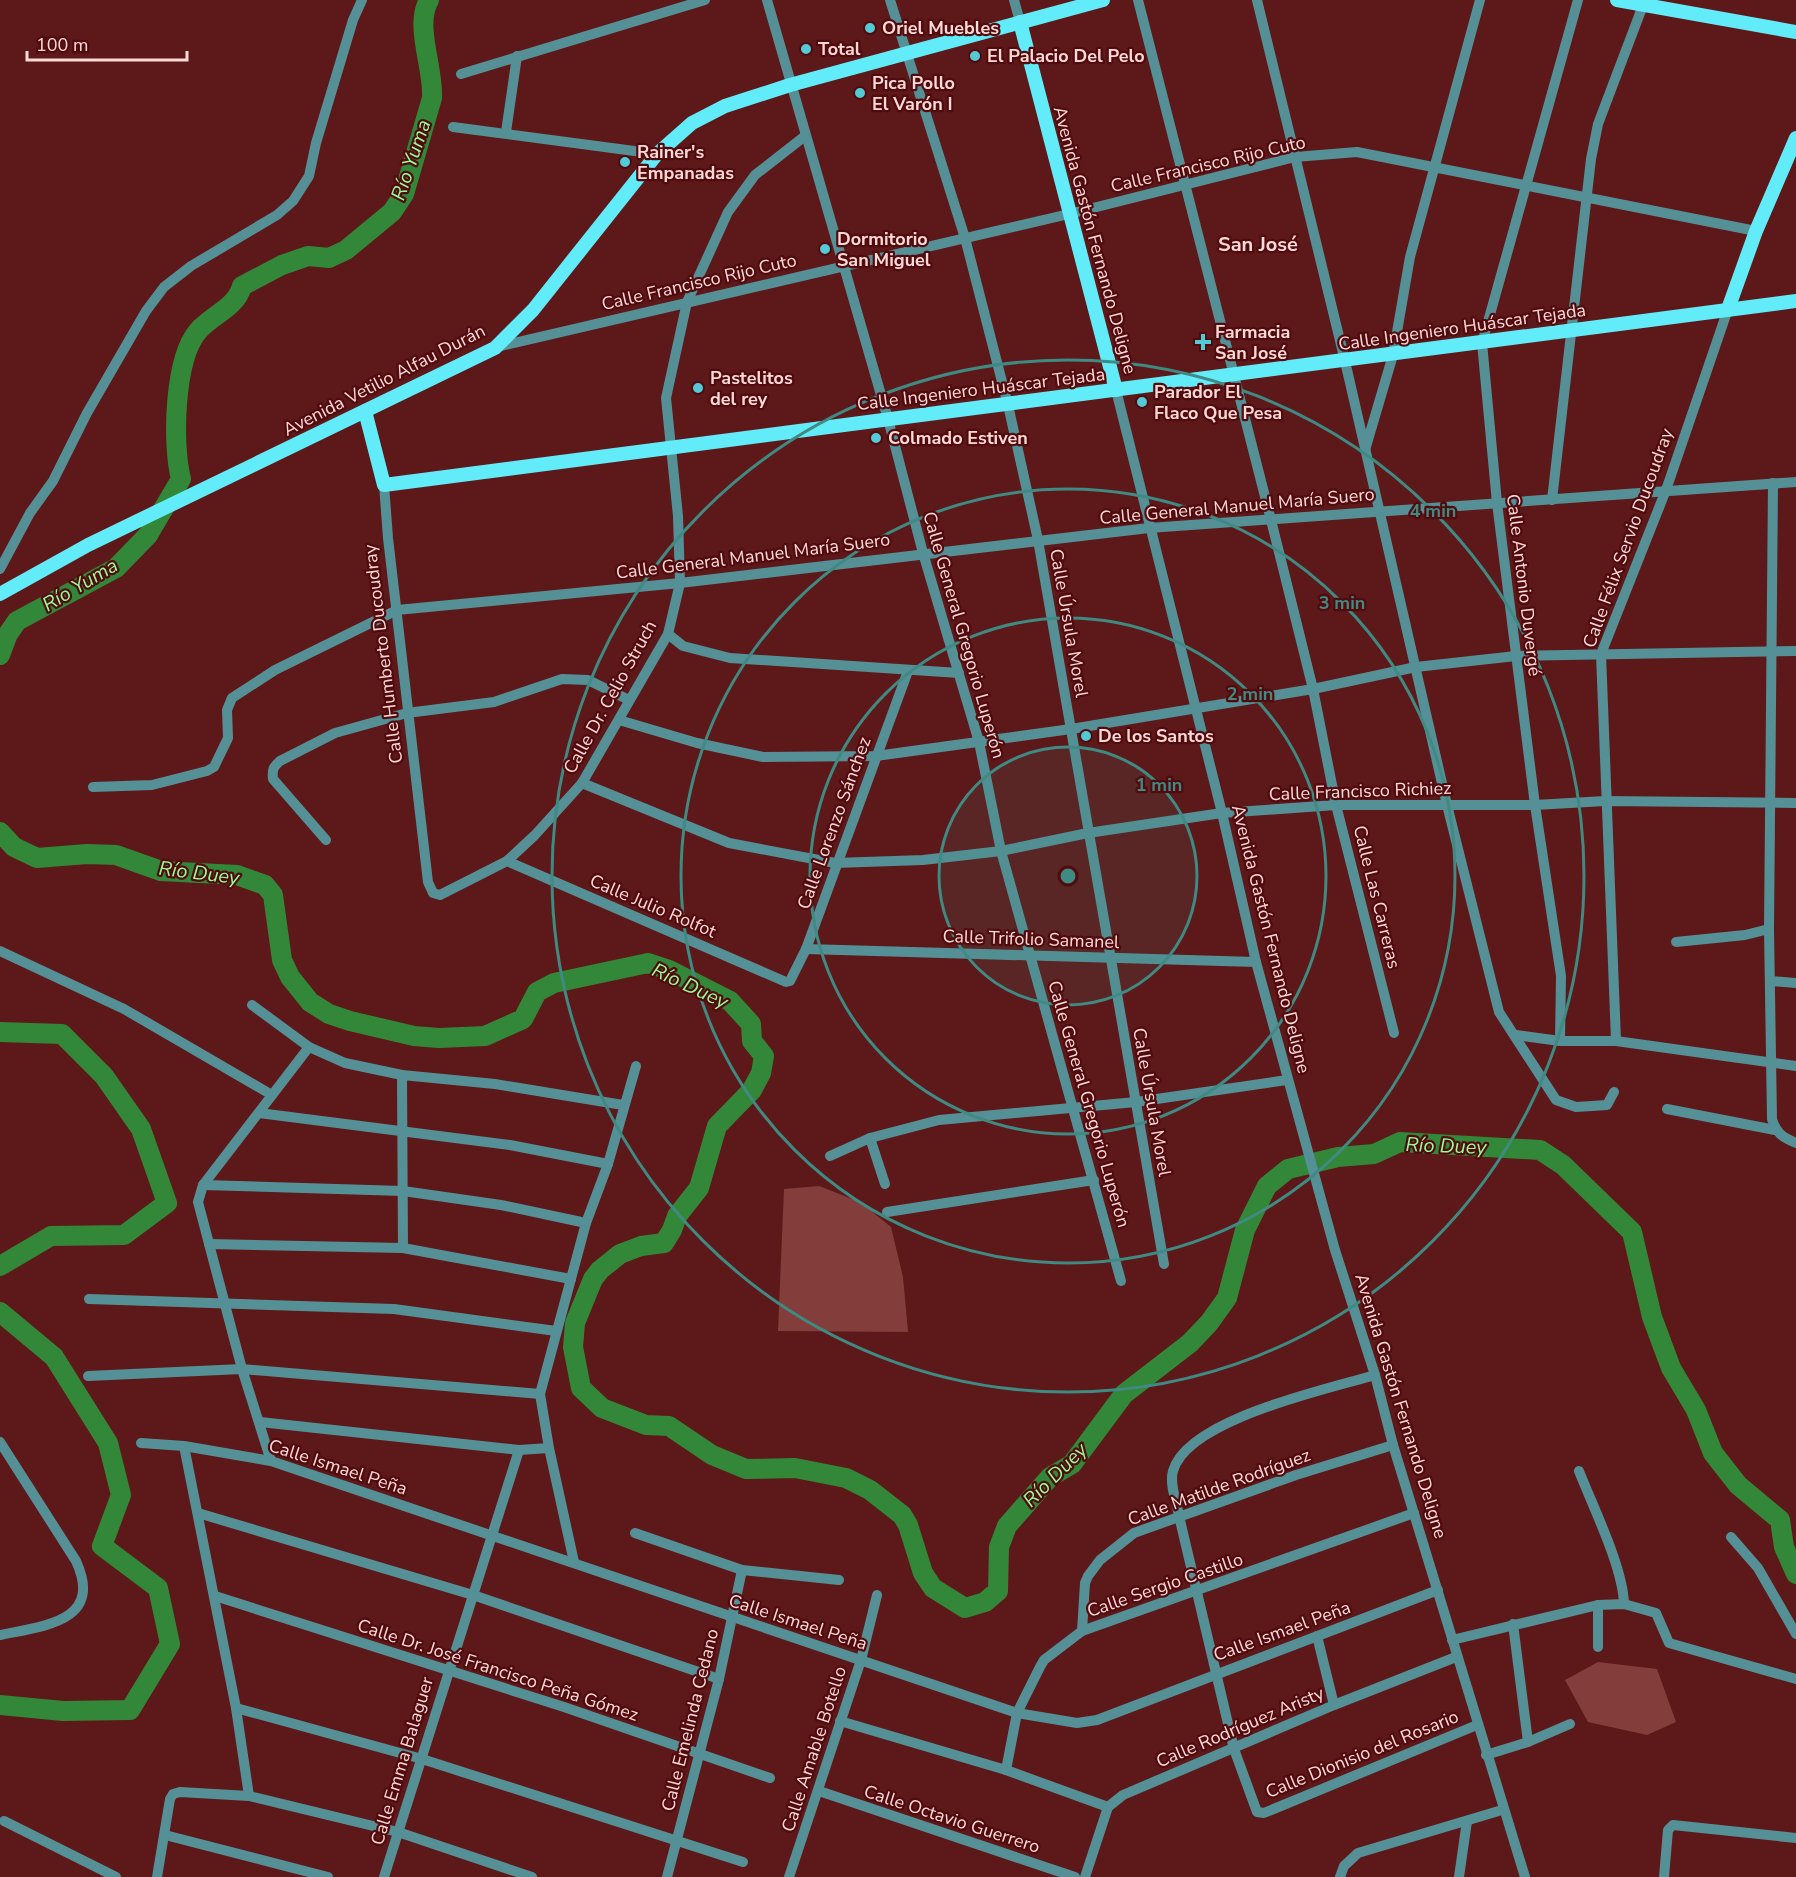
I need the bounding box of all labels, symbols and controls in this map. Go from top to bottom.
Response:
place label: Oriel Muebles [882,16,999,40]
marker: Oriel Muebles [863,21,877,35]
scale bar [27,24,188,62]
text: 100 m [36,33,88,57]
place label: Total [818,37,861,61]
marker: Total [799,42,813,56]
place label: El Palacio Del Pelo [987,44,1145,68]
marker: El Palacio Del Pelo [968,49,982,63]
place label: Pica Pollo El Varón I [872,71,955,116]
marker: Pica Pollo El Varón I [853,86,867,100]
street label: Avenida Gastón Fernando Deligne [1048,104,1142,376]
water label: Río Yuma [385,116,437,204]
street label: Calle Francisco Rijo Cuto [1108,130,1308,198]
place label: Rainer's Empanadas [637,140,734,185]
marker: Rainer's Empanadas [618,155,632,169]
place label: Dormitorio San Miguel [837,227,931,272]
district label: San José [1218,231,1298,258]
marker: Dormitorio San Miguel [818,242,832,256]
street label: Calle Francisco Rijo Cuto [599,248,799,316]
street label: Calle Ingeniero Huáscar Tejada [1337,298,1587,356]
street label: Avenida Vetilio Alfau Durán [279,318,489,442]
place label: Farmacia San José [1215,320,1290,365]
marker: Farmacia San José [1196,335,1210,349]
street label: Calle Ingeniero Huáscar Tejada [856,362,1106,416]
place label: Pastelitos del rey [710,366,793,411]
place label: Parador El Flaco Que Pesa [1154,380,1282,425]
marker: Pastelitos del rey [691,381,705,395]
marker: Parador El Flaco Que Pesa [1135,395,1149,409]
street label: Calle Félix Servio Ducoudray [1577,424,1679,651]
place label: Colmado Estiven [888,426,1028,450]
marker: Colmado Estiven [869,431,883,445]
street label: Calle General Manuel María Suero [1098,482,1376,530]
street label: Calle Antonio Duvergé [1501,493,1547,677]
text: 4 min [1410,499,1456,523]
street label: Calle General Gregorio Luperón [917,509,1011,761]
street label: Calle General Manuel María Suero [615,527,891,585]
street label: Calle Humberto Ducoudray [358,542,408,765]
street label: Calle Úrsula Morel [1044,547,1094,700]
water label: Río Yuma [37,552,123,618]
text: 3 min [1319,591,1365,615]
street label: Calle Dr. Celio Struch [558,616,662,778]
text: 2 min [1227,682,1273,706]
place label: De los Santos [1098,724,1214,748]
marker: De los Santos [1079,729,1093,743]
street label: Calle Lorenzo Sánchez [792,733,876,913]
text: 1 min [1136,773,1182,797]
street label: Calle Francisco Richiez [1268,776,1452,806]
street label: Avenida Gastón Fernando Deligne [1226,802,1316,1076]
street label: Calle Las Carreras [1348,823,1406,971]
water label: Río Duey [157,855,242,891]
centre of rings [1058,866,1078,886]
street label: Calle Julio Rolfot [586,869,721,944]
street label: Calle Trifolio Samanel [942,924,1120,954]
water label: Río Duey [648,957,733,1016]
street label: Calle General Gregorio Luperón [1042,978,1136,1230]
street label: Calle Úrsula Morel [1127,1026,1177,1179]
water label: Río Duey [1405,1131,1488,1161]
street label: Avenida Gastón Fernando Deligne [1349,1270,1453,1542]
street label: Calle Ismael Peña [266,1433,410,1501]
water label: Río Duey [1017,1436,1094,1513]
street label: Calle Matilde Rodríguez [1124,1443,1314,1531]
street label: Calle Sergio Castillo [1084,1547,1246,1623]
street label: Calle Ismael Peña [726,1588,870,1656]
street label: Calle Ismael Peña [1210,1595,1354,1667]
street label: Calle Dr. José Francisco Peña Gómez [354,1613,642,1727]
street label: Calle Emelinda Cedano [656,1626,724,1814]
street label: Calle Amable Botello [776,1663,852,1835]
street label: Calle Emma Balaguer [365,1673,439,1848]
street label: Calle Rodríguez Aristy [1152,1680,1328,1773]
street label: Calle Dionisio del Rosario [1262,1704,1462,1804]
street label: Calle Octavio Guerrero [861,1779,1043,1859]

